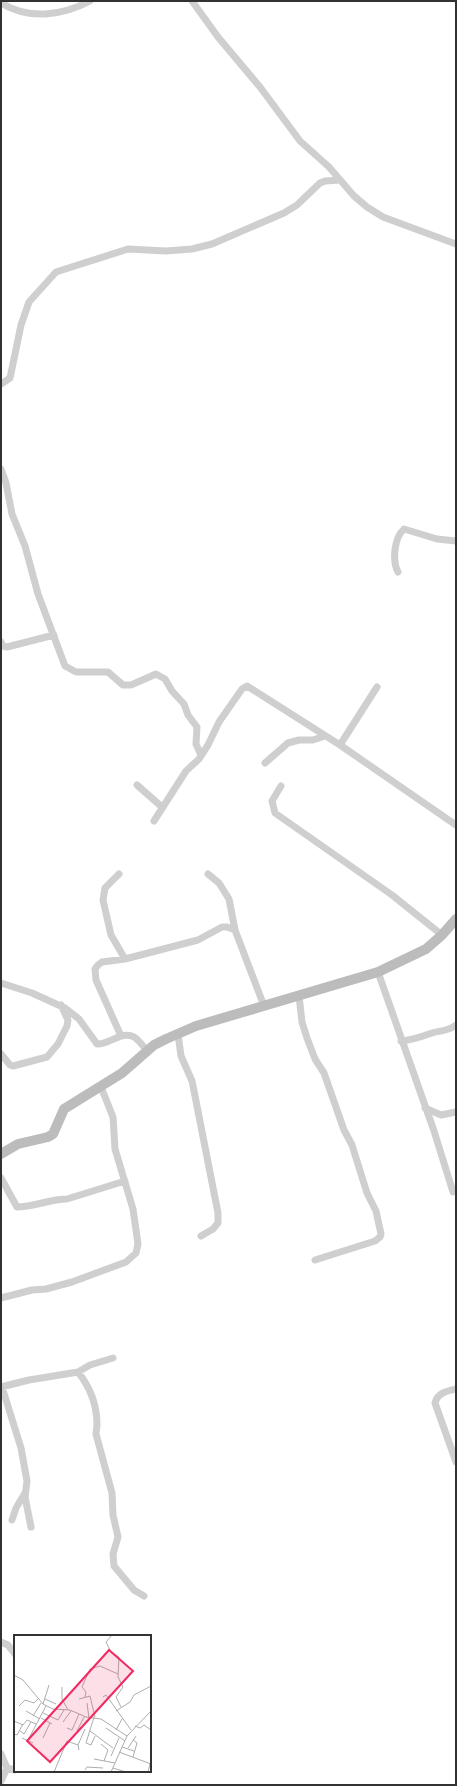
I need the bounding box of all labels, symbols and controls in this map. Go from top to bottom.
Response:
inset map [14,1635,151,1772]

